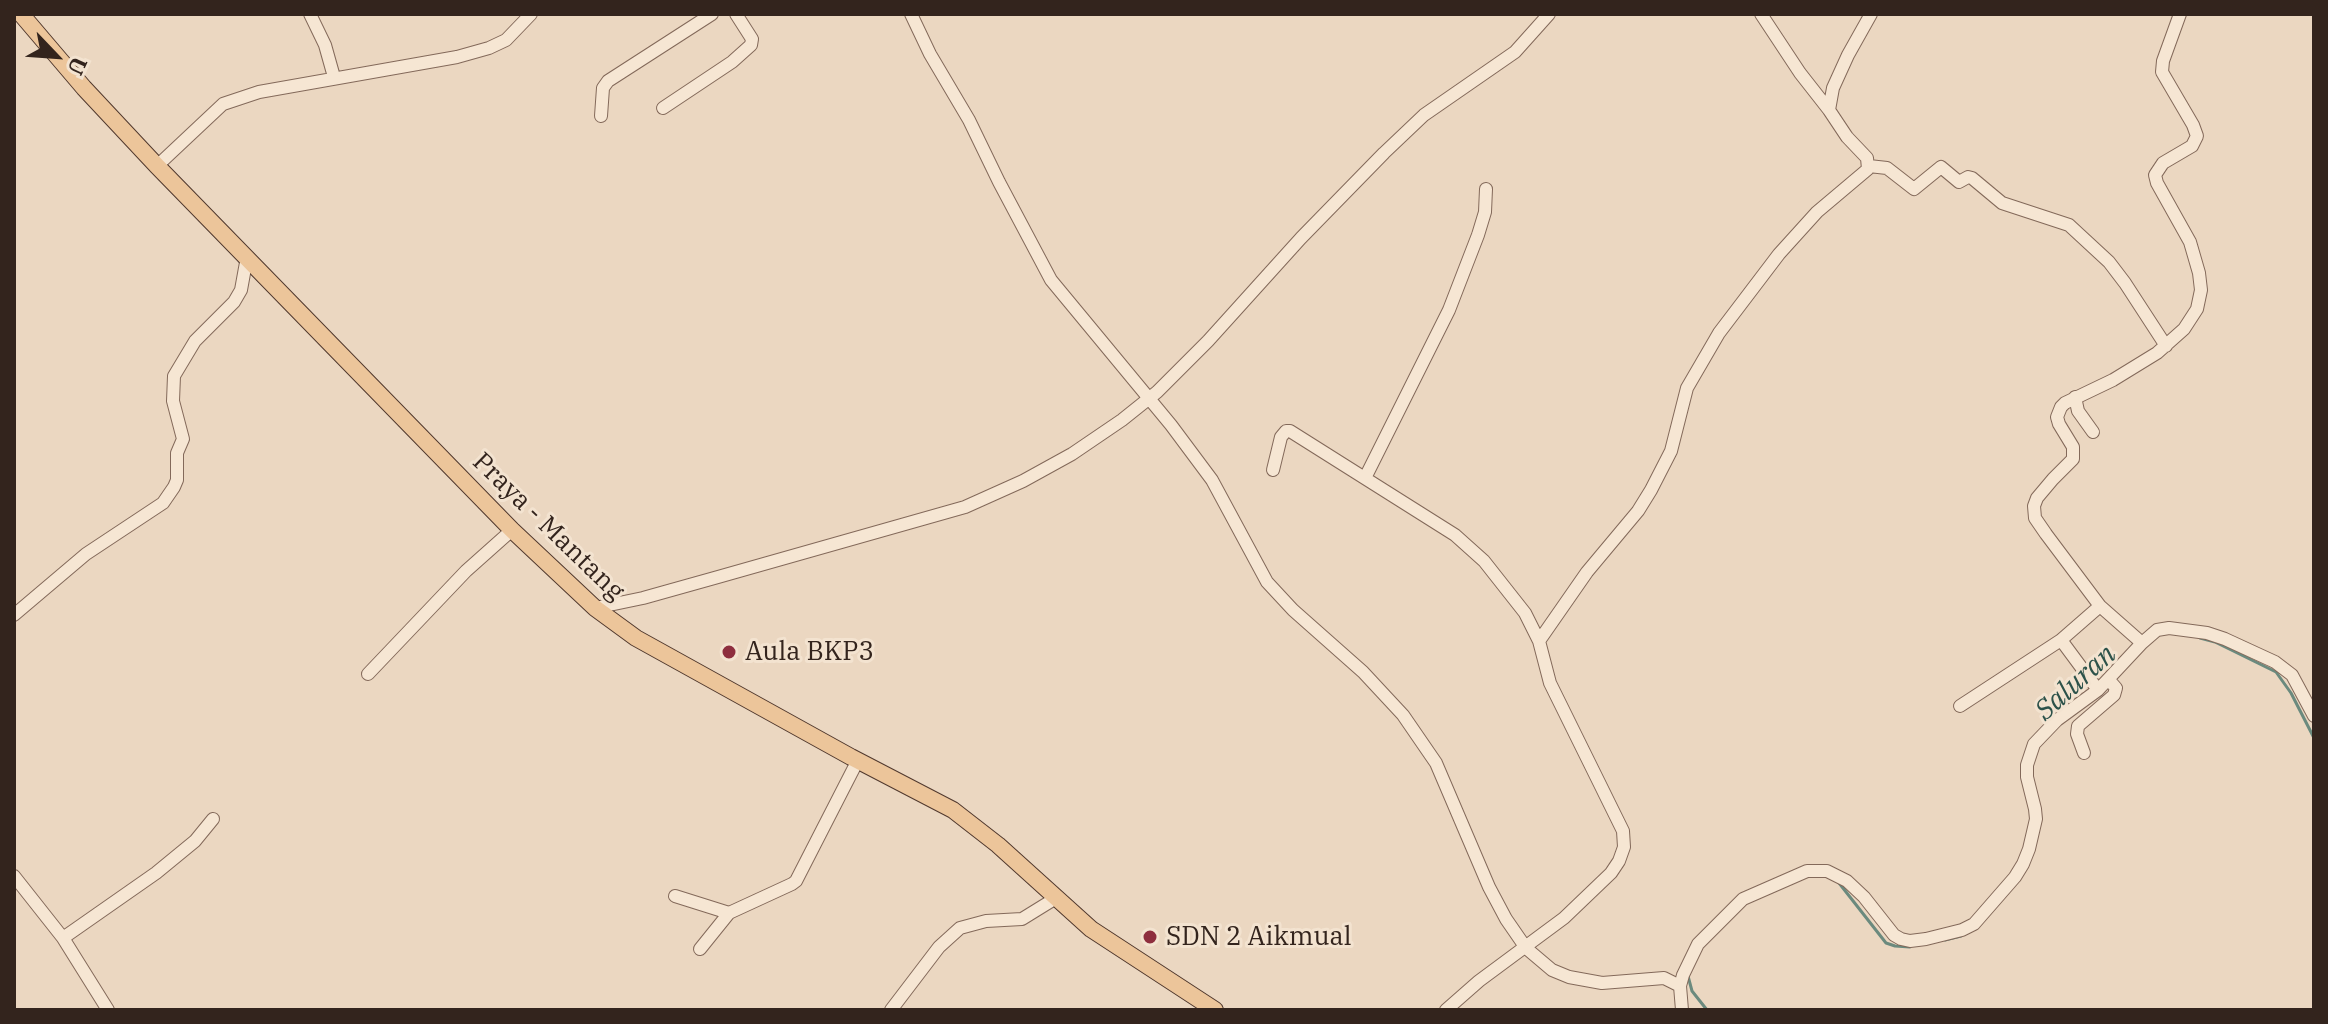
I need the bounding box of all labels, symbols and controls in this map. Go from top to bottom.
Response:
north arrow [16,16,96,96]
text: U [61,53,95,80]
street label: Praya - Mantang [466,447,630,607]
place label: Aula BKP3 [745,636,874,668]
water label: Saluran [2029,638,2123,728]
marker: Aula BKP3 [720,643,738,661]
place label: SDN 2 Aikmual [1166,921,1352,953]
marker: SDN 2 Aikmual [1141,928,1159,946]

